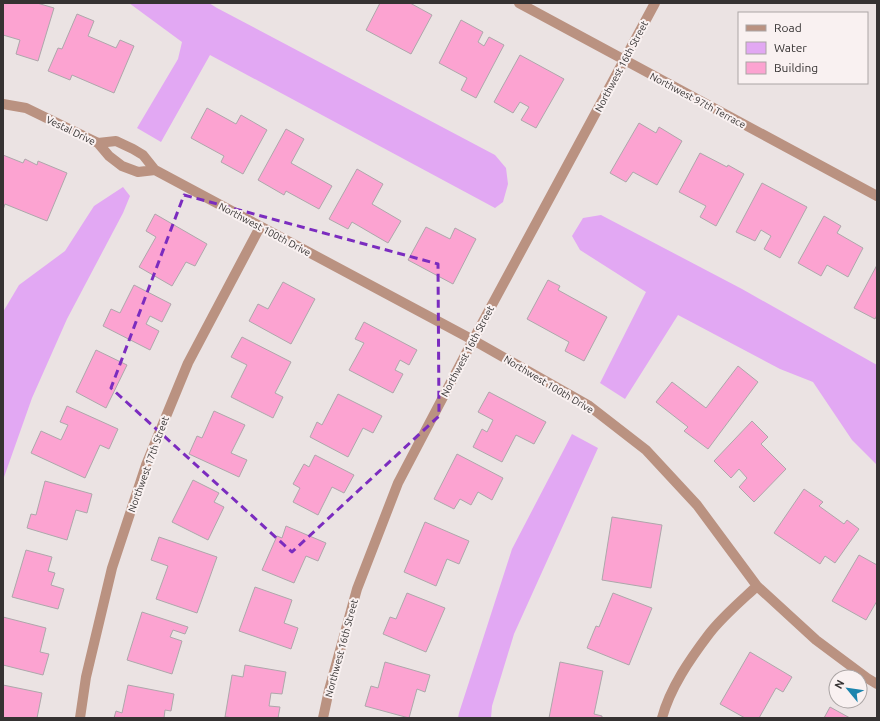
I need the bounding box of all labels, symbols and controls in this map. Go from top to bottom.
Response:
legend [738,12,868,84]
street label: Northwest 16th Street [593,19,650,114]
text: Road [774,21,802,34]
text: Water [774,41,807,54]
text: Building [774,61,818,74]
street label: Northwest 97th Terrace [648,70,748,130]
street label: Vestal Drive [44,114,97,147]
street label: Northwest 100th Drive [217,200,313,258]
street label: Northwest 16th Street [439,304,496,399]
street label: Northwest 100th Drive [502,353,596,416]
street label: Northwest 17th Street [126,415,171,514]
street label: Northwest 16th Street [323,598,360,699]
north arrow [828,669,868,709]
text: N [832,678,846,691]

